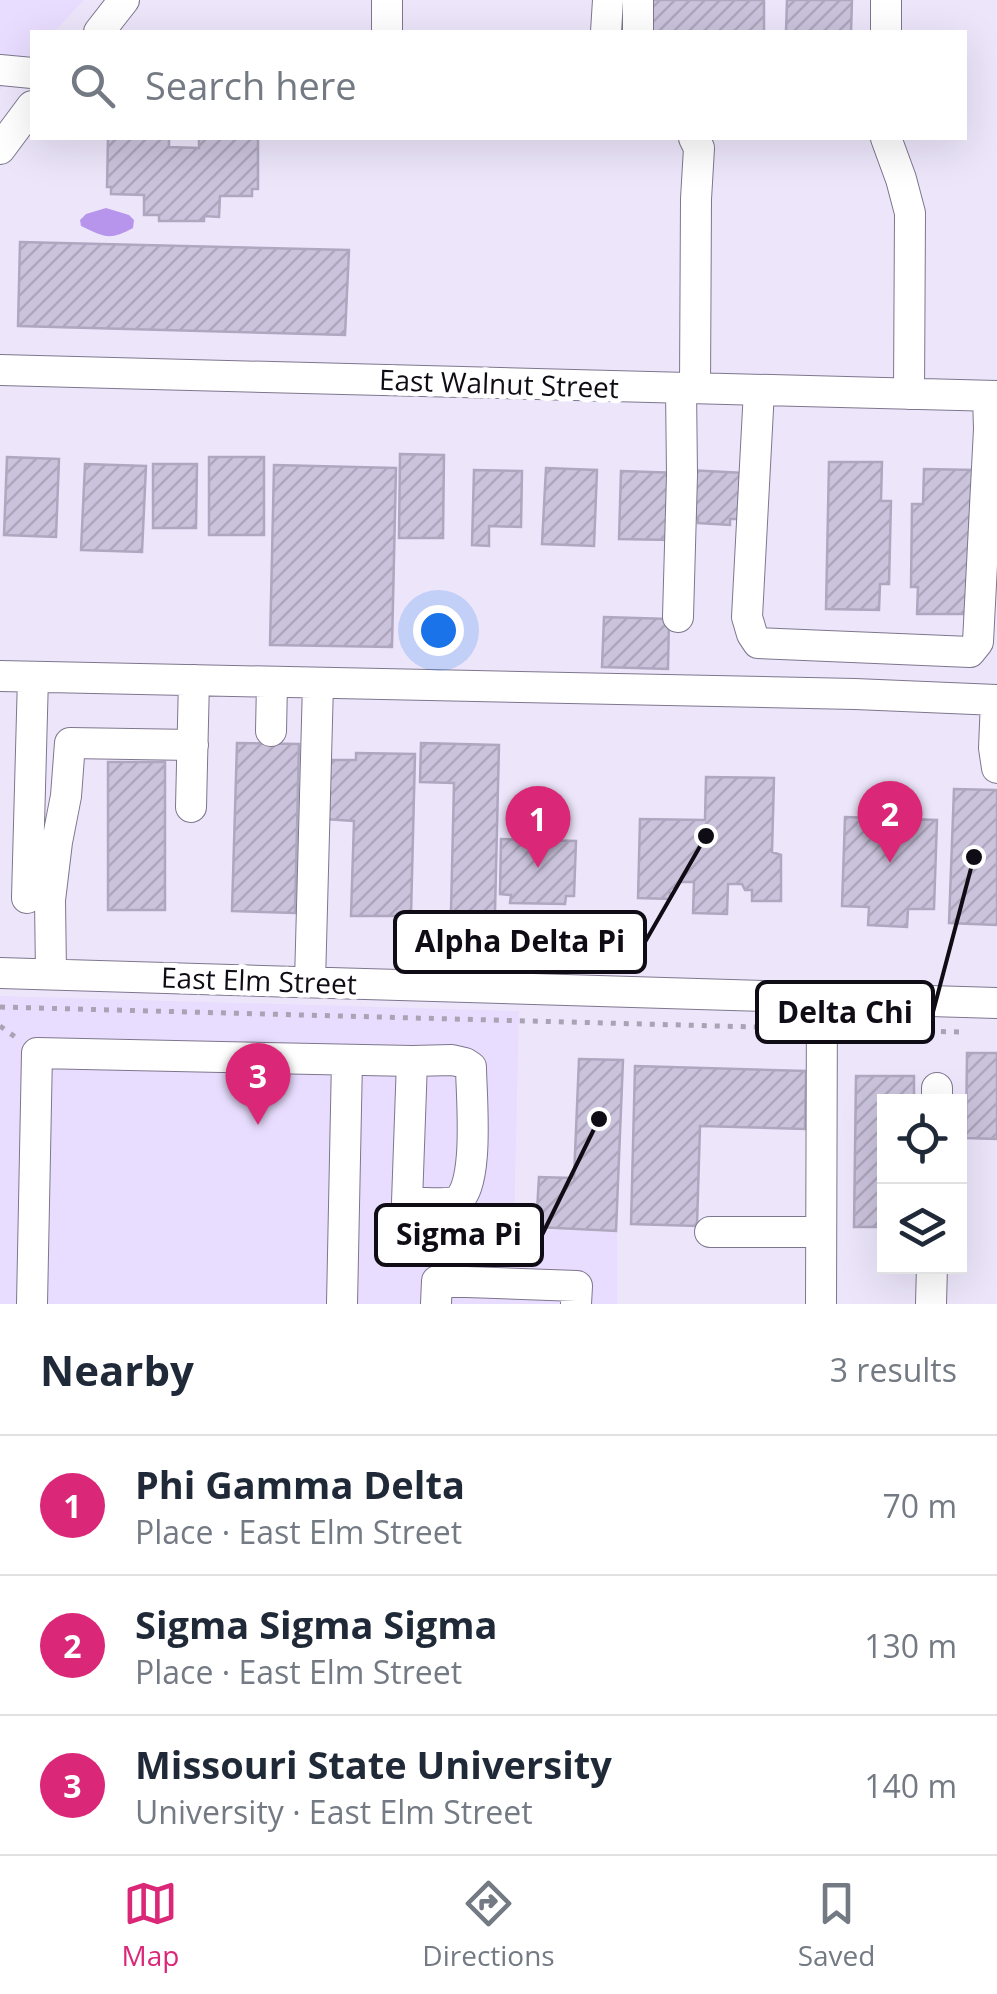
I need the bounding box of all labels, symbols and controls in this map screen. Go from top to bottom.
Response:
search box [30,30,967,140]
icon: search [65,58,120,113]
text: Search here [145,59,357,111]
street label: East Walnut Street [378,360,620,406]
your location [413,605,464,656]
pin: 2 [858,780,922,863]
pin: 1 [506,786,570,868]
callout: Alpha Delta Pi [395,912,645,972]
text: Alpha Delta Pi [415,920,625,961]
street label: East Elm Street [161,958,357,1002]
callout: Delta Chi [757,982,933,1042]
text: Delta Chi [777,991,913,1032]
pin: 3 [226,1042,290,1125]
map controls [877,1094,967,1274]
button: locate [877,1094,967,1184]
button: layers [877,1184,967,1274]
callout: Sigma Pi [376,1205,542,1265]
text: Sigma Pi [396,1213,522,1254]
text: Nearby [40,1341,194,1398]
text: 3 results [830,1348,957,1391]
text: Phi Gamma Delta [135,1458,465,1510]
text: 1 [63,1484,82,1527]
text: 70 m [882,1484,957,1527]
text: Place · East Elm Street [135,1510,462,1553]
text: Sigma Sigma Sigma [135,1598,498,1650]
text: 2 [63,1624,82,1667]
text: 130 m [864,1624,957,1667]
text: Place · East Elm Street [135,1650,462,1693]
text: Missouri State University [135,1738,612,1790]
text: 3 [63,1764,82,1807]
text: 140 m [864,1764,957,1807]
text: University · East Elm Street [135,1790,533,1833]
tab: Map [121,1876,179,1974]
tab: Directions [422,1876,555,1974]
tab: Saved [798,1876,875,1974]

